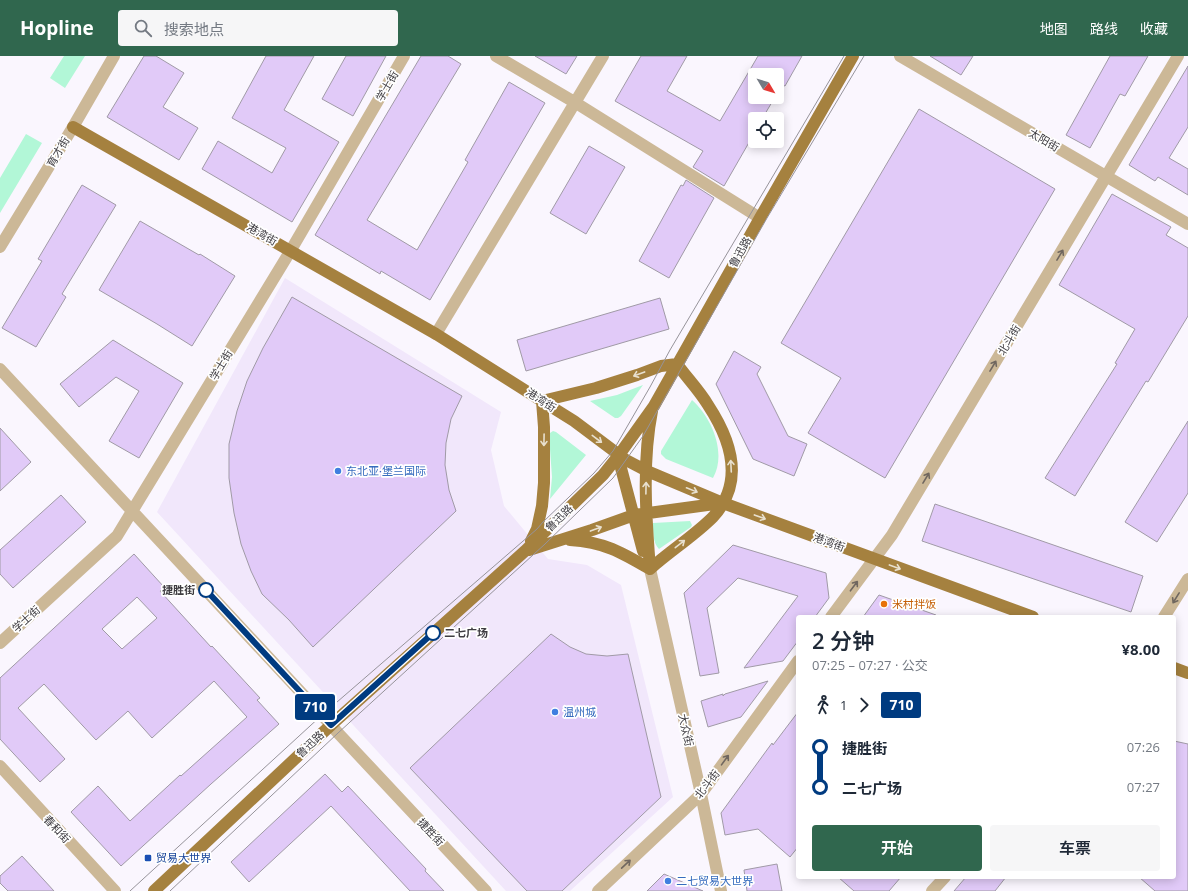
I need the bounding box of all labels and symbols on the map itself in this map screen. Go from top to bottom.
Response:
street label: 学士街 [372,68,401,104]
north arrow [748,68,784,104]
street label: 太阳街 [1026,125,1062,154]
street label: 育才街 [43,134,72,170]
street label: 港湾街 [244,219,280,248]
street label: 鲁迅路 [725,234,754,270]
one-way arrow [1056,249,1064,261]
street label: 北斗街 [994,322,1023,358]
street label: 学士街 [206,347,235,383]
one-way arrow [989,360,997,372]
one-way arrow [634,371,646,379]
street label: 港湾街 [523,384,559,415]
one-way arrow [540,433,548,446]
one-way arrow [591,435,602,443]
one-way arrow [728,459,735,472]
place label: 东北亚·堡兰国际 [346,463,426,478]
marker: 东北亚·堡兰国际 [333,466,343,476]
one-way arrow [922,473,930,484]
one-way arrow [642,482,650,495]
one-way arrow [686,487,698,495]
street label: 鲁迅路 [542,501,576,534]
one-way arrow [753,513,765,521]
one-way arrow [589,524,601,532]
street label: 港湾街 [811,529,847,554]
one-way arrow [674,540,685,549]
one-way arrow [888,563,900,571]
one-way arrow [850,580,858,591]
place label: 捷胜街 [162,582,195,597]
marker: 捷胜街 [198,582,214,598]
one-way arrow [1172,592,1180,603]
place label: 米村拌饭 [892,596,936,611]
marker: 米村拌饭 [879,599,889,609]
street label: 学士街 [8,602,43,635]
marker: 二七广场 [425,625,441,641]
place label: 二七广场 [444,625,488,640]
line badge: 710 [292,694,338,720]
place label: 温州城 [563,704,596,719]
marker: 温州城 [550,707,560,717]
street label: 大众街 [675,712,698,748]
street label: 鲁迅路 [292,727,327,760]
one-way arrow [721,755,729,766]
street label: 北斗街 [691,766,723,801]
street label: 春和街 [41,811,74,846]
street label: 捷胜街 [415,814,448,849]
place label: 贸易大世界 [156,850,212,865]
marker: 贸易大世界 [143,853,153,863]
one-way arrow [621,859,631,869]
place label: 二七贸易大世界 [676,873,754,888]
marker: 二七贸易大世界 [663,876,673,886]

